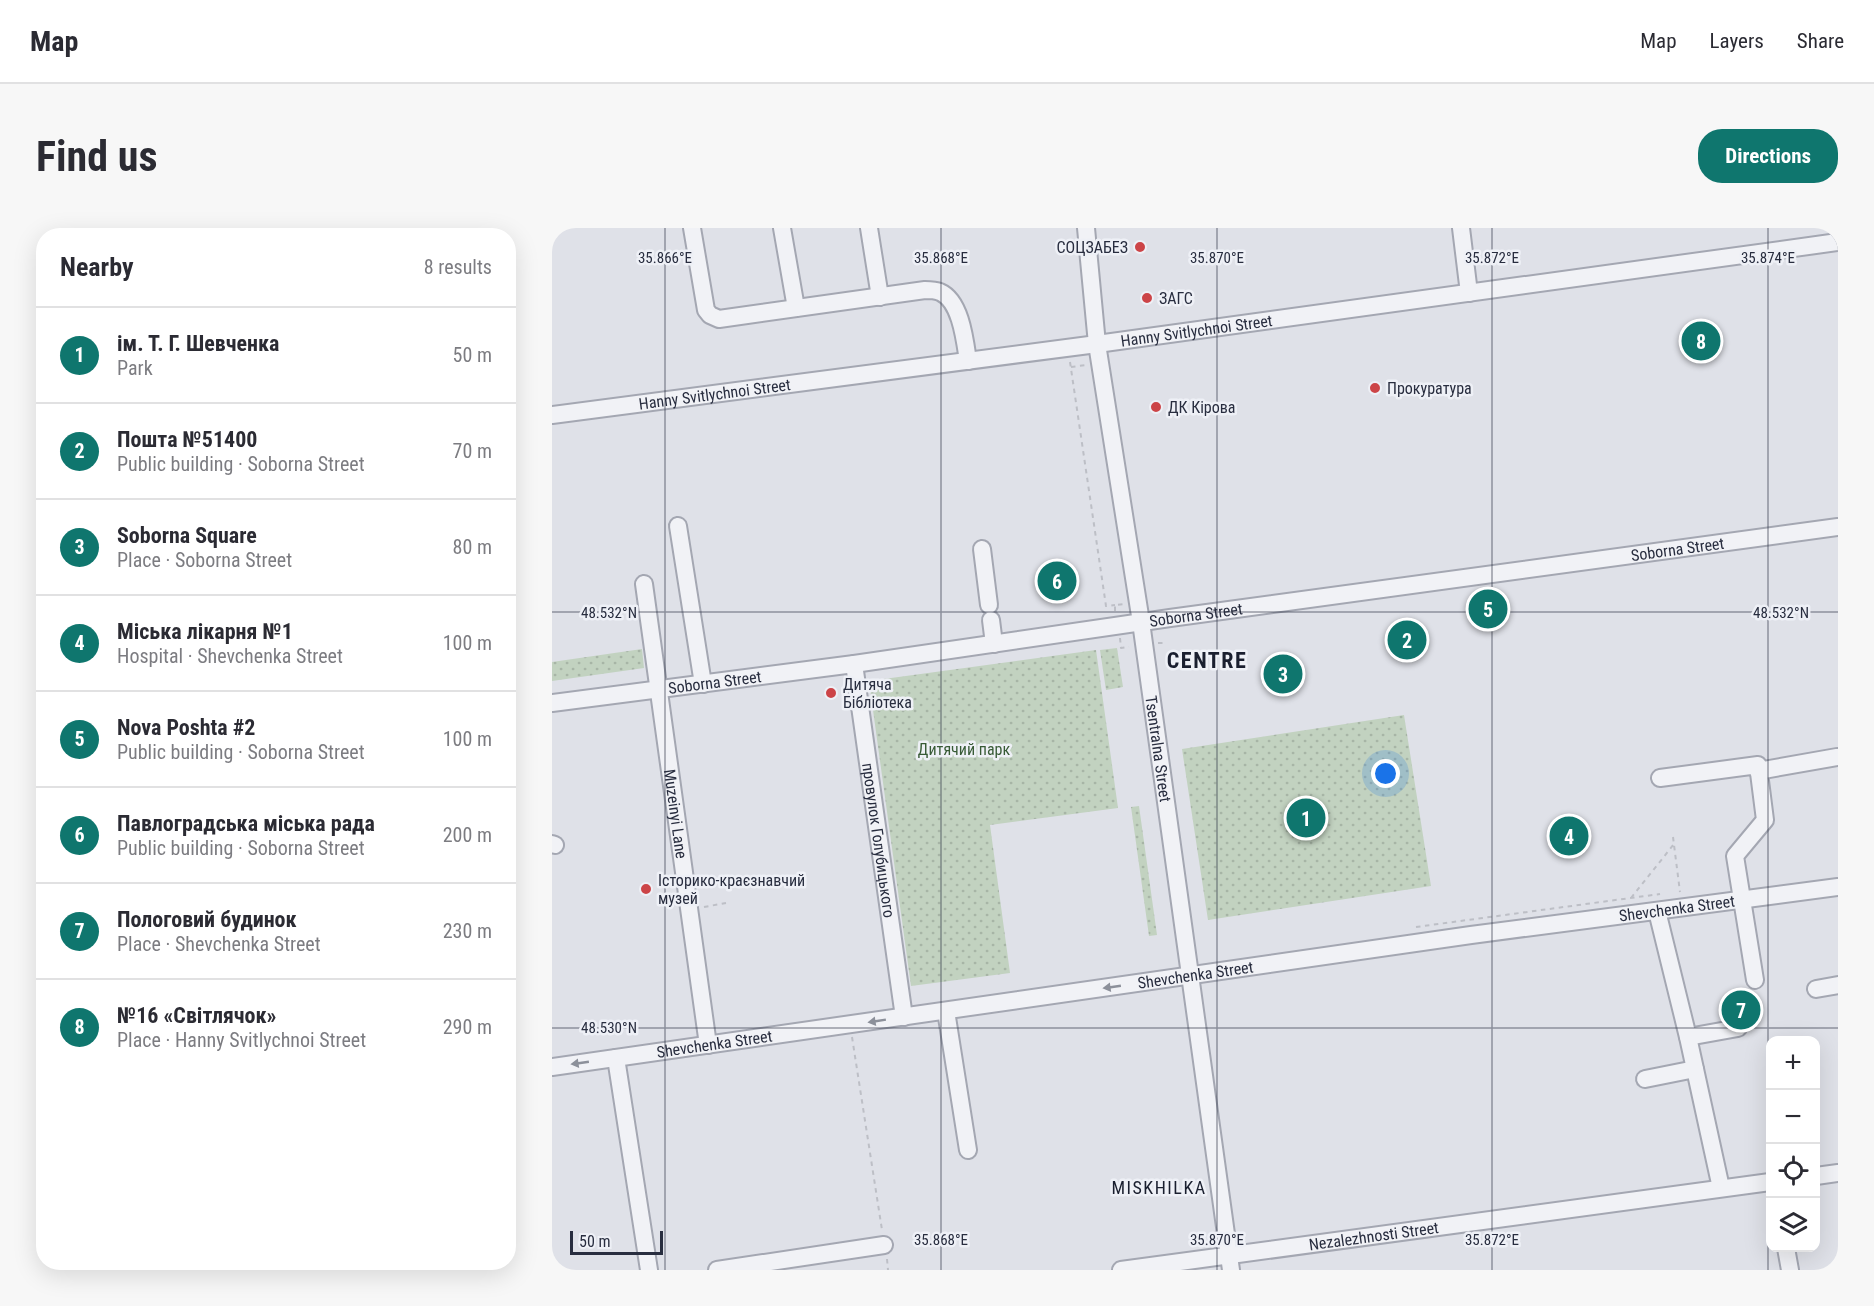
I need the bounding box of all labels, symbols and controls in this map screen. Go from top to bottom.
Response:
text: Map [30,25,78,58]
text: Map [1640,29,1677,53]
text: Layers [1710,29,1764,53]
text: Share [1797,29,1844,53]
button: Directions [1698,129,1838,183]
text: Find us [36,132,157,181]
place label: СОЦЗАБЕЗ [1057,238,1128,257]
marker: СОЦЗАБЕЗ [1133,240,1147,254]
text: 35.866°E [638,249,692,267]
text: 35.868°E [914,249,968,267]
text: 35.870°E [1190,249,1244,267]
text: 35.872°E [1465,249,1519,267]
text: 35.874°E [1741,249,1795,267]
text: Nearby [60,252,134,282]
text: 8 results [424,255,492,279]
place label: ЗАГС [1159,289,1193,308]
marker: ЗАГС [1140,291,1154,305]
street label: Hanny Svitlychnoi Street [1119,311,1274,351]
pin: 8 [1682,318,1720,364]
text: ім. Т. Г. Шевченка [117,331,279,356]
text: 1 [74,343,85,367]
text: 50 m [453,343,492,367]
text: Park [117,356,153,380]
street label: Hanny Svitlychnoi Street [638,375,792,414]
place label: Прокуратура [1387,379,1472,398]
marker: Прокуратура [1368,381,1382,395]
place label: ДК Кірова [1168,398,1235,417]
marker: ДК Кірова [1149,400,1163,414]
text: Пошта №51400 [117,427,257,452]
text: 2 [74,439,85,463]
text: 70 m [453,439,492,463]
text: Public building · Soborna Street [117,452,365,476]
text: Soborna Square [117,523,257,548]
street label: Soborna Street [1630,534,1726,565]
text: 3 [74,535,85,559]
text: 80 m [453,535,492,559]
text: Place · Soborna Street [117,548,292,572]
pin: 6 [1038,558,1076,604]
pin: 5 [1468,586,1508,632]
street label: Soborna Street [1148,599,1244,631]
text: 48.532°N [581,604,637,622]
text: 48.532°N [1753,604,1809,622]
pin: 2 [1388,618,1426,662]
text: Міська лікарня №1 [117,619,293,644]
text: 4 [74,631,85,655]
text: 100 m [443,631,492,655]
text: Hospital · Shevchenka Street [117,644,343,668]
district label: CENTRE [1167,648,1247,673]
pin: 3 [1264,652,1302,696]
street label: Soborna Street [667,667,763,698]
place label: Дитяча Бiблiотека [843,675,912,712]
marker: Дитяча Бiблiотека [824,686,838,700]
street label: Tsentralna Street [1141,694,1175,804]
text: Nova Poshta #2 [117,715,255,740]
text: 5 [74,727,85,751]
text: 100 m [443,727,492,751]
text: Public building · Soborna Street [117,740,365,764]
park label: Дитячий парк [918,740,1010,759]
your location [1371,759,1400,788]
street label: провулок Голубицького [858,762,899,919]
street label: Muzeinyi Lane [660,768,691,860]
pin: 1 [1286,796,1326,840]
text: Павлоградська міська рада [117,811,375,836]
pin: 4 [1550,814,1588,858]
text: 6 [74,823,85,847]
text: 200 m [443,823,492,847]
text: Public building · Soborna Street [117,836,365,860]
place label: Історико-краєзнавчий музей [658,871,805,908]
marker: Історико-краєзнавчий музей [639,882,653,896]
street label: Shevchenka Street [1618,892,1736,926]
text: Пологовий будинок [117,907,297,932]
text: 7 [74,919,85,943]
text: 230 m [443,919,492,943]
text: Place · Shevchenka Street [117,932,321,956]
street label: Shevchenka Street [1136,957,1255,993]
one-way arrow [1102,982,1121,991]
pin: 7 [1722,988,1760,1032]
text: №16 «Світлячок» [117,1003,276,1028]
text: 8 [74,1015,85,1039]
text: 290 m [443,1015,492,1039]
one-way arrow [868,1017,887,1026]
text: 48.530°N [581,1019,637,1037]
street label: Shevchenka Street [655,1026,774,1062]
text: Place · Hanny Svitlychnoi Street [117,1028,366,1052]
map controls [1766,1036,1820,1252]
button: + [1766,1036,1820,1090]
one-way arrow [571,1059,590,1068]
button: − [1766,1090,1820,1144]
button: locate [1766,1144,1820,1198]
district label: MISKHILKA [1111,1177,1207,1198]
button: layers [1766,1198,1820,1252]
street label: Nezalezhnosti Street [1308,1218,1440,1254]
scale bar [570,1228,663,1256]
text: 35.868°E [914,1231,968,1249]
text: 35.870°E [1190,1231,1244,1249]
text: 35.872°E [1465,1231,1519,1249]
text: 50 m [579,1232,611,1251]

